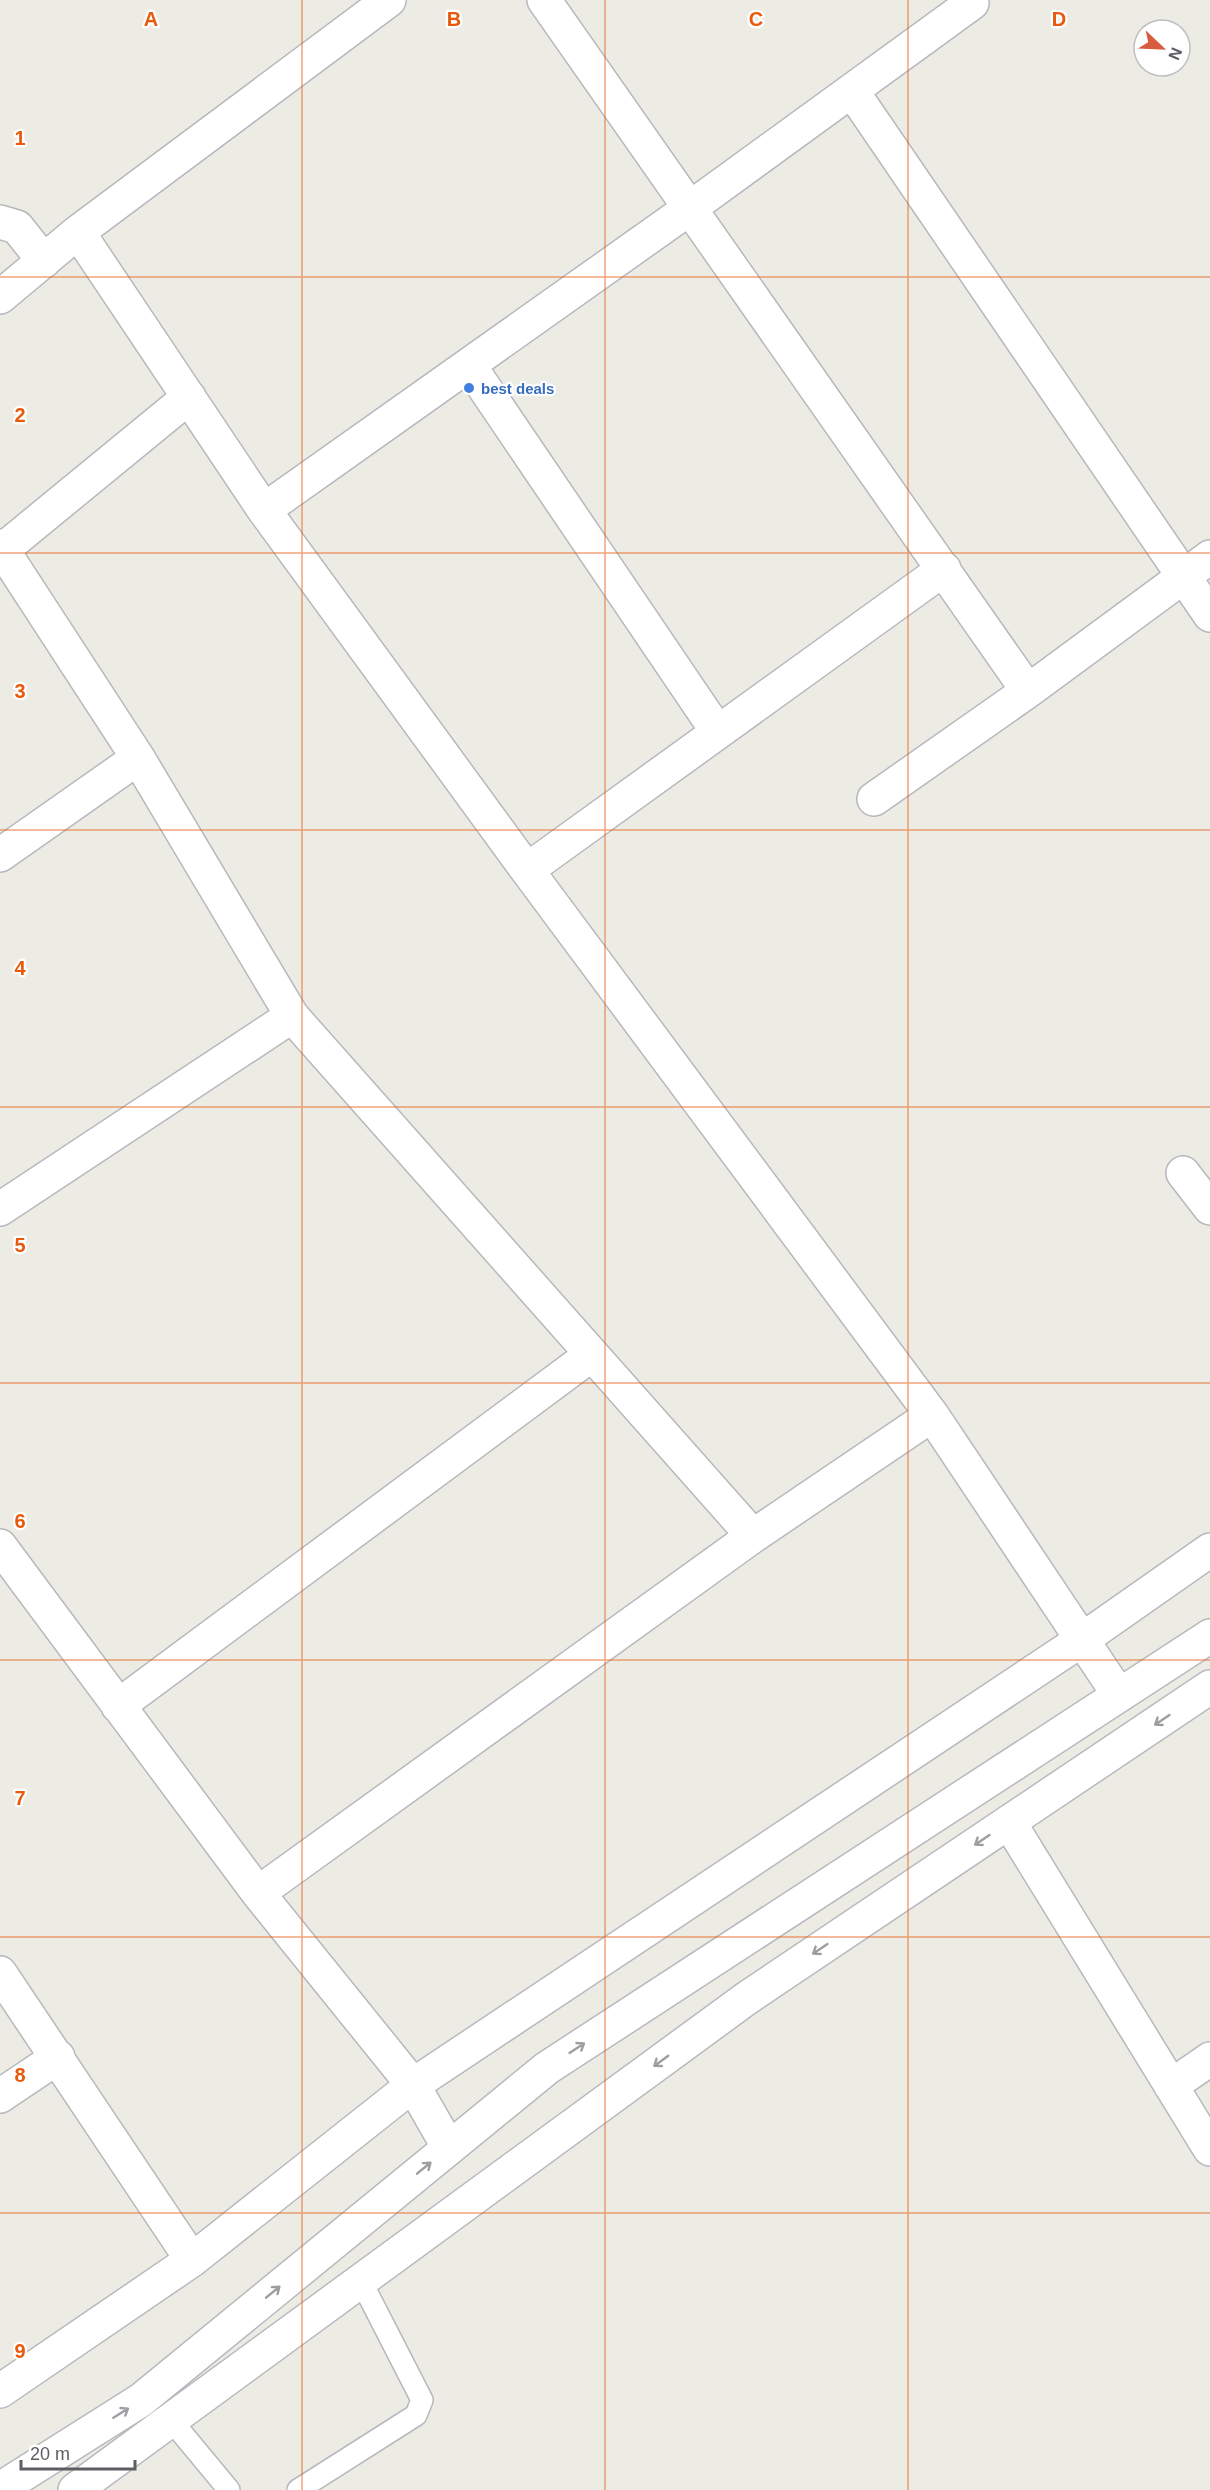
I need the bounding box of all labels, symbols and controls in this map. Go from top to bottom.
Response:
text: A [144,8,158,30]
text: B [447,8,461,30]
text: C [749,8,763,30]
text: D [1052,8,1066,30]
north arrow [1132,18,1192,78]
text: N [1165,45,1185,62]
text: 1 [14,127,26,149]
place label: best deals [481,380,554,397]
marker: best deals [462,381,476,395]
text: 2 [14,404,26,426]
text: 3 [14,680,26,702]
text: 4 [14,957,26,979]
text: 5 [14,1234,26,1256]
text: 6 [14,1510,26,1532]
one-way arrow [1154,1714,1170,1726]
text: 7 [14,1787,26,1809]
one-way arrow [975,1834,991,1846]
one-way arrow [813,1943,829,1955]
one-way arrow [569,2042,585,2054]
one-way arrow [653,2055,669,2067]
text: 8 [14,2064,26,2086]
one-way arrow [416,2162,432,2175]
one-way arrow [265,2285,281,2298]
text: 9 [14,2340,26,2362]
one-way arrow [112,2406,129,2418]
scale bar [21,2433,135,2471]
text: 20 m [30,2444,70,2464]

